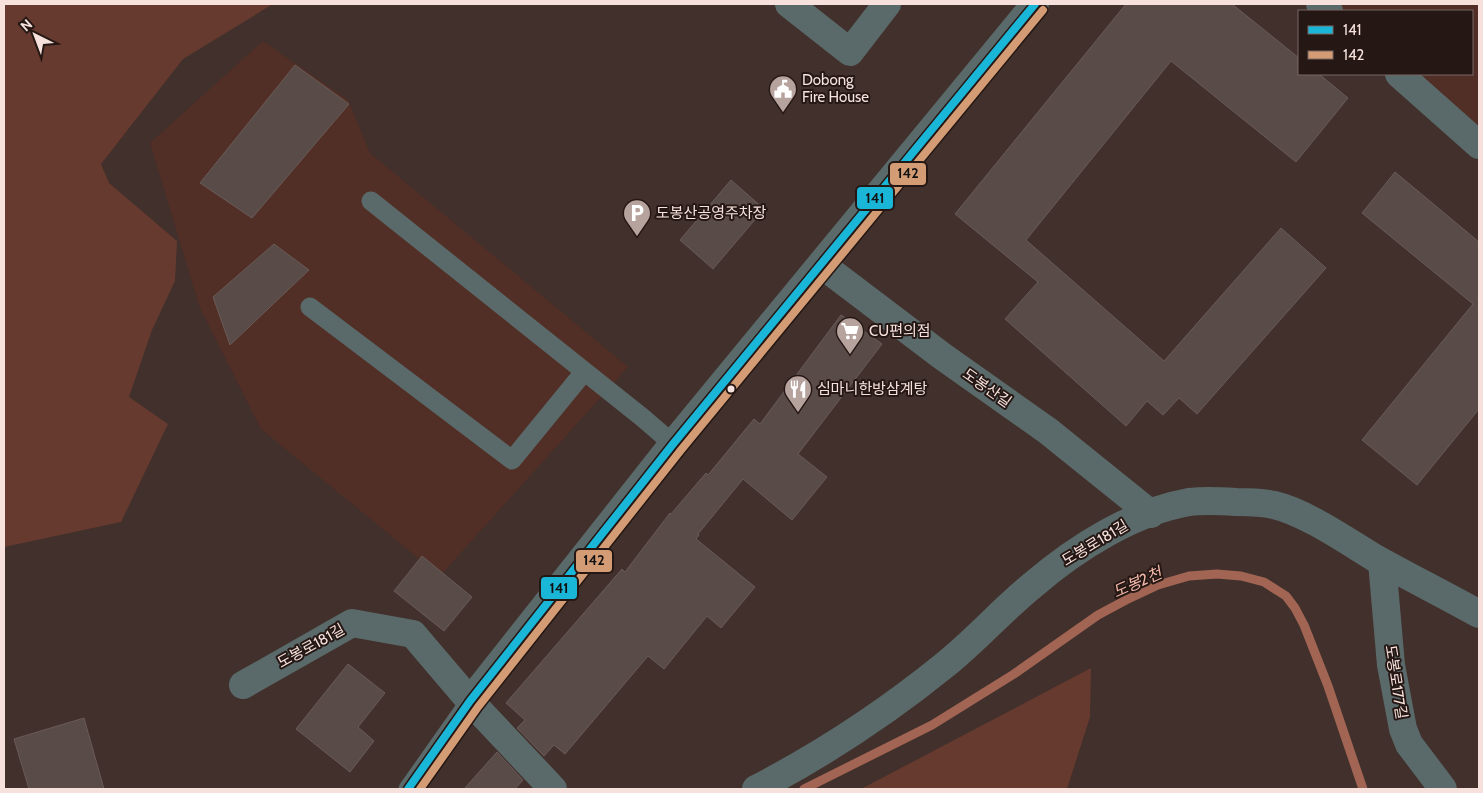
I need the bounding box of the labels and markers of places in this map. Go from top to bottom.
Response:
place label: Dobong Fire House [802,71,869,106]
public building icon: Dobong Fire House [768,74,798,113]
parking icon: 도봉산공영주차장 [622,198,652,237]
place label: 도봉산공영주차장 [656,204,767,222]
supermarket icon: CU편의점 [835,316,865,355]
place label: CU편의점 [869,322,931,340]
restaurant icon: 심마니한방삼계탕 [783,374,813,413]
place label: 심마니한방삼계탕 [817,380,928,398]
unlabelled marker [726,384,736,394]

